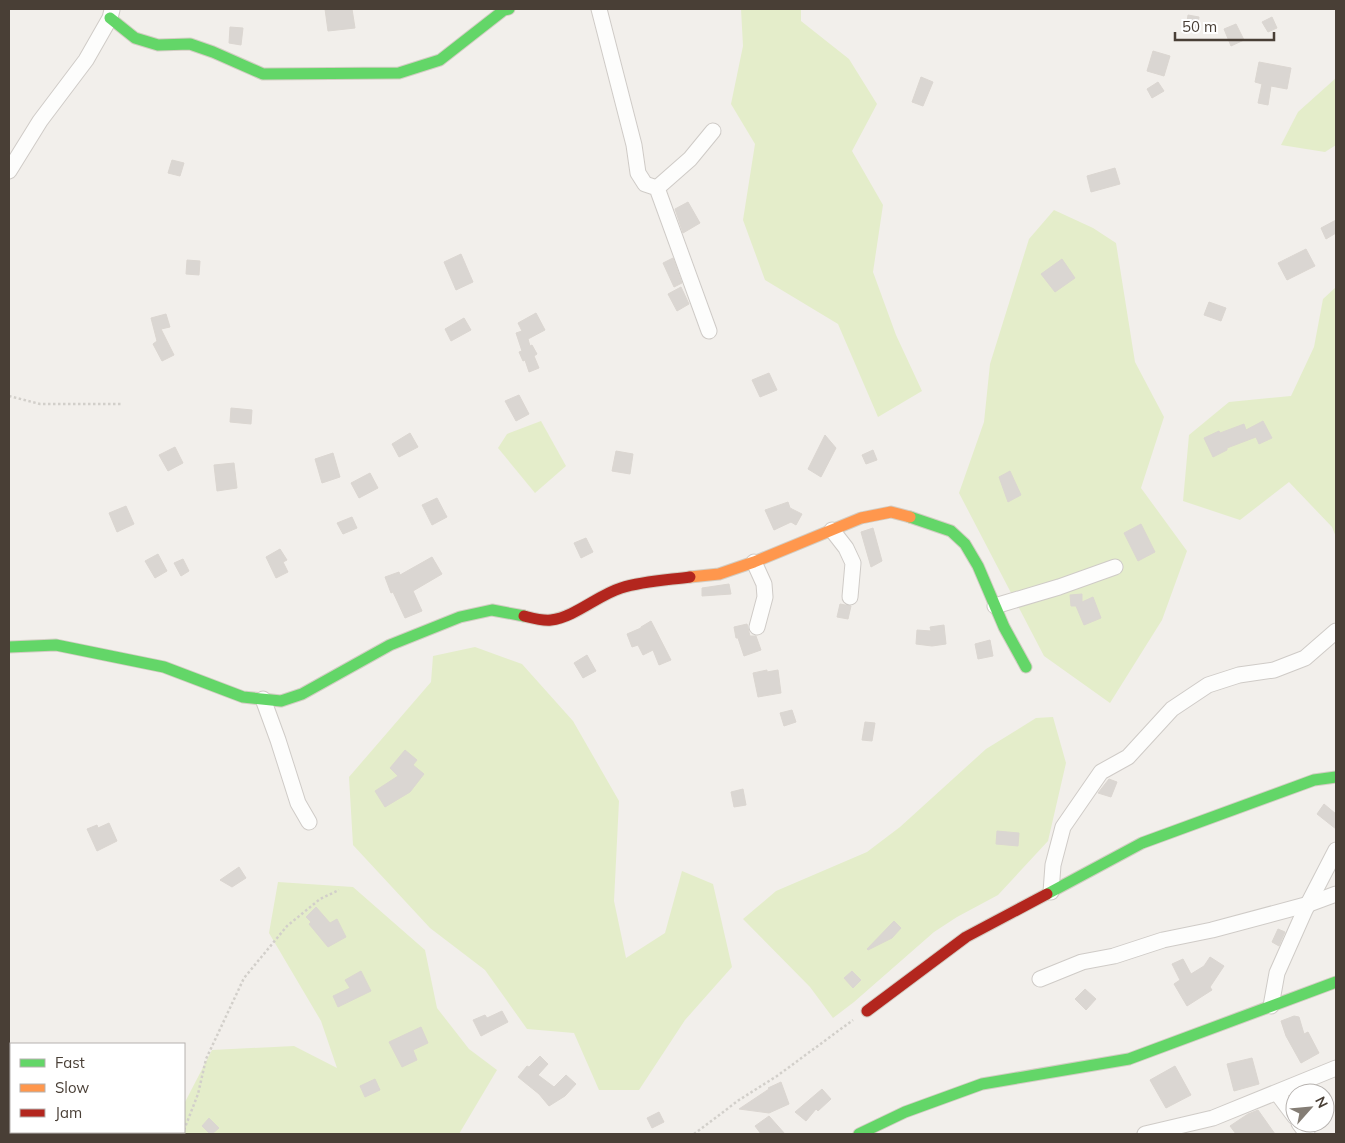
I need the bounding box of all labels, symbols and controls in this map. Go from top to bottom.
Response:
scale bar [1175,10,1274,42]
text: 50 m [1182,17,1217,36]
legend [10,1043,185,1133]
text: Fast [55,1053,85,1072]
text: Slow [55,1078,89,1097]
north arrow [1285,1083,1335,1133]
text: N [1311,1093,1332,1111]
text: Jam [55,1103,82,1122]

